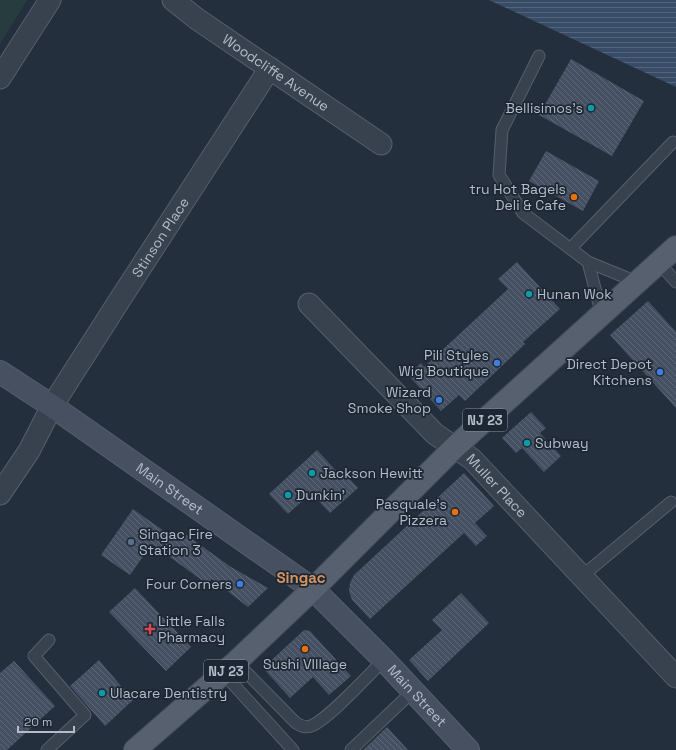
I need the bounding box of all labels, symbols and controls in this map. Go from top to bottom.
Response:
street label: Woodcliffe Avenue [219,30,333,115]
place label: Bellisimos's [506,99,583,117]
marker: Bellisimos's [586,103,596,113]
place label: tru Hot Bagels Deli & Cafe [469,180,566,214]
marker: tru Hot Bagels Deli & Cafe [569,192,579,202]
street label: Stinson Place [128,194,193,281]
place label: Hunan Wok [537,285,612,303]
marker: Hunan Wok [524,289,534,299]
place label: Pili Styles Wig Boutique [399,346,489,380]
place label: Direct Depot Kitchens [566,355,652,389]
marker: Pili Styles Wig Boutique [492,358,502,368]
marker: Direct Depot Kitchens [655,367,665,377]
place label: Wizard Smoke Shop [348,383,431,417]
marker: Wizard Smoke Shop [434,395,444,405]
road number: NJ 23 [463,409,507,431]
place label: Subway [535,434,589,452]
marker: Subway [522,438,532,448]
street label: Muller Place [463,450,531,521]
street label: Main Street [132,459,207,519]
place label: Jackson Hewitt [320,464,423,482]
marker: Jackson Hewitt [307,468,317,478]
place label: Dunkin' [296,486,345,504]
marker: Dunkin' [283,490,293,500]
place label: Pasquale's Pizzera [376,495,447,529]
marker: Pasquale's Pizzera [450,507,460,517]
place label: Singac Fire Station 3 [139,525,213,559]
marker: Singac Fire Station 3 [126,537,136,547]
district label: Singac [276,568,326,587]
place label: Four Corners [146,575,232,593]
marker: Four Corners [235,579,245,589]
place label: Little Falls Pharmacy [158,612,225,646]
marker: Little Falls Pharmacy [145,624,155,634]
marker: Sushi VIllage [300,644,310,654]
place label: Sushi VIllage [263,655,347,673]
road number: NJ 23 [204,660,248,682]
street label: Main Street [384,661,451,730]
place label: Ulacare Dentistry [110,684,227,702]
marker: Ulacare Dentistry [97,688,107,698]
scale bar [18,708,74,734]
text: 20 m [24,714,52,730]

